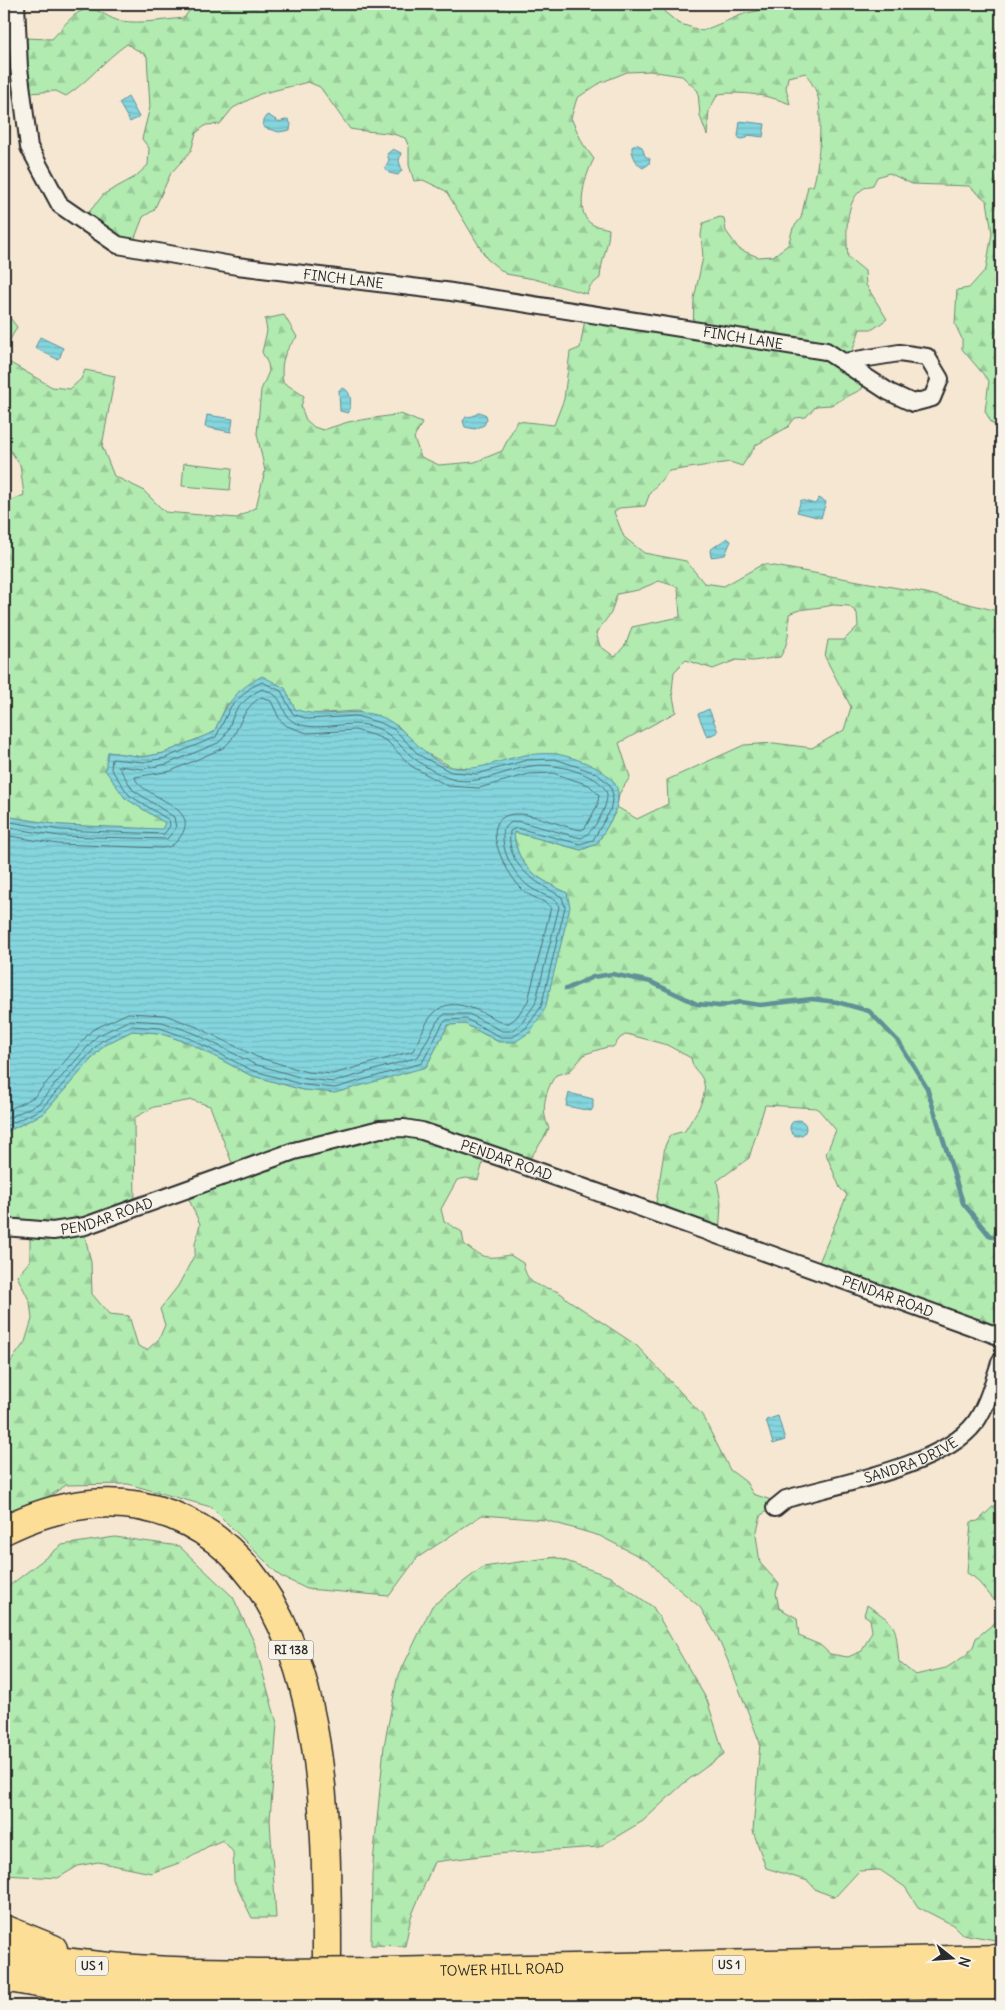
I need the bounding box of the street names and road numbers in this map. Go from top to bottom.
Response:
street label: FINCH LANE [302,265,385,293]
street label: FINCH LANE [702,323,784,353]
street label: PENDAR ROAD [458,1136,555,1184]
street label: PENDAR ROAD [59,1193,155,1239]
street label: PENDAR ROAD [840,1272,936,1321]
street label: SANDRA DRIVE [862,1433,961,1487]
road number: RI 138 [268,1640,314,1660]
road number: US 1 [76,1956,108,1975]
road number: US 1 [713,1956,745,1974]
street label: TOWER HILL ROAD [440,1959,564,1980]

